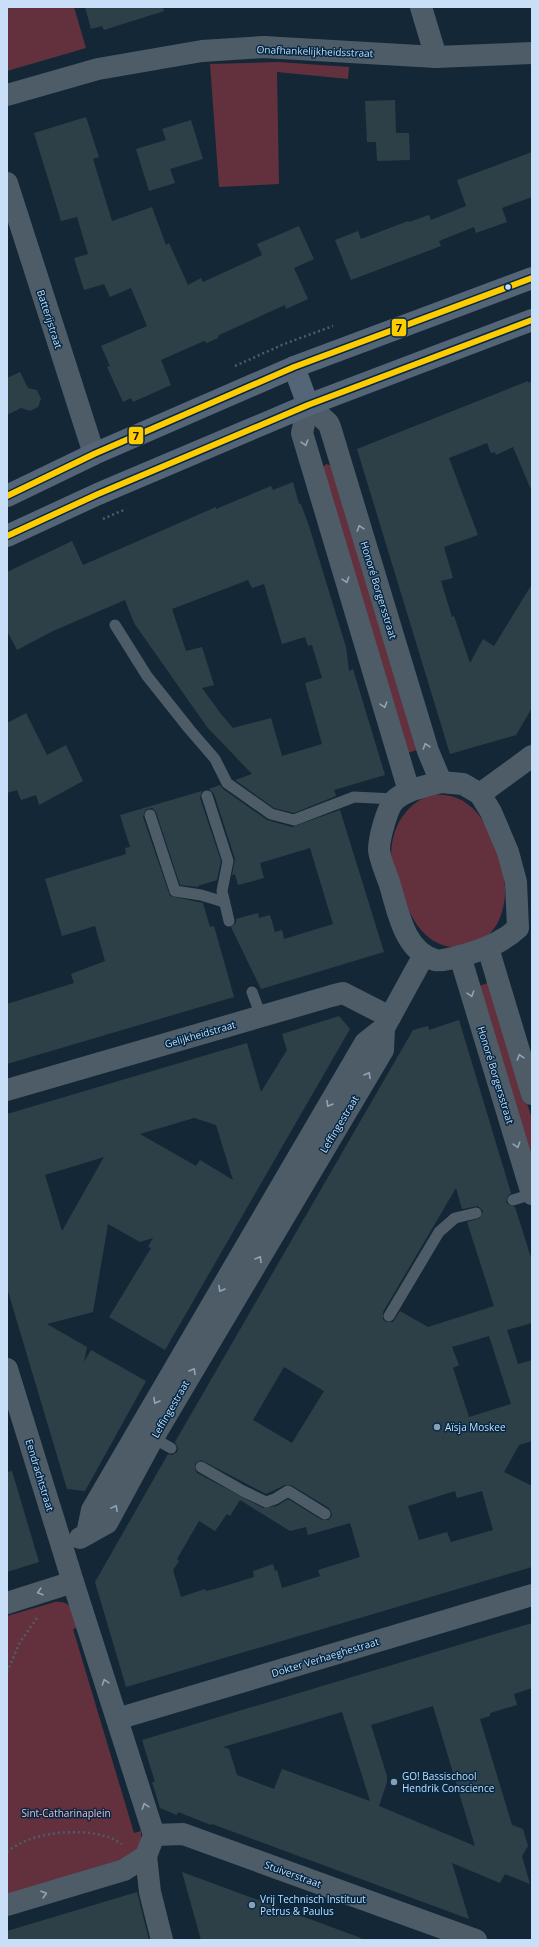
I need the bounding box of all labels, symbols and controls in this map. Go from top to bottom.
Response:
street label: Onafhankelijkheidsstraat [256,42,374,60]
unlabelled marker [503,282,513,292]
street label: Batterijstraat [34,288,66,351]
line badge: 7 [391,318,407,337]
text: 7 [396,320,402,335]
line badge: 7 [128,426,144,445]
text: 7 [133,428,139,443]
one-way arrow [300,439,309,446]
one-way arrow [356,524,365,531]
street label: Honoré Borgersstraat [357,539,401,641]
one-way arrow [341,577,350,584]
one-way arrow [379,701,388,708]
one-way arrow [423,742,431,749]
one-way arrow [466,990,475,997]
street label: Gelijkheidstraat [163,1017,238,1051]
street label: Honoré Borgersstraat [474,1024,518,1126]
one-way arrow [517,1054,525,1061]
one-way arrow [363,1072,371,1079]
street label: Leffingestraat [316,1092,362,1155]
one-way arrow [326,1100,333,1107]
one-way arrow [512,1141,521,1148]
one-way arrow [255,1256,262,1263]
one-way arrow [219,1285,226,1292]
one-way arrow [188,1368,196,1375]
street label: Leffingestraat [148,1377,192,1440]
one-way arrow [153,1397,160,1404]
place label: Aïsja Moskee [445,1420,506,1434]
marker: Aïsja Moskee [432,1422,442,1432]
street label: Eendrachtstraat [22,1437,58,1513]
one-way arrow [110,1505,118,1513]
one-way arrow [36,1587,43,1596]
street label: Dokter Verhaeghestraat [270,1634,381,1680]
one-way arrow [101,1679,110,1686]
place label: GO! Bassischool Hendrik Conscience [402,1769,495,1795]
marker: GO! Bassischool Hendrik Conscience [389,1777,399,1787]
one-way arrow [141,1803,150,1810]
park label: Sint-Catharinaplein [21,1806,111,1820]
street label: Stuiverstraat [263,1857,324,1891]
one-way arrow [41,1890,48,1899]
place label: Vrij Technisch Instituut Petrus & Paulus [260,1892,366,1918]
marker: Vrij Technisch Instituut Petrus & Paulus [247,1900,257,1910]

